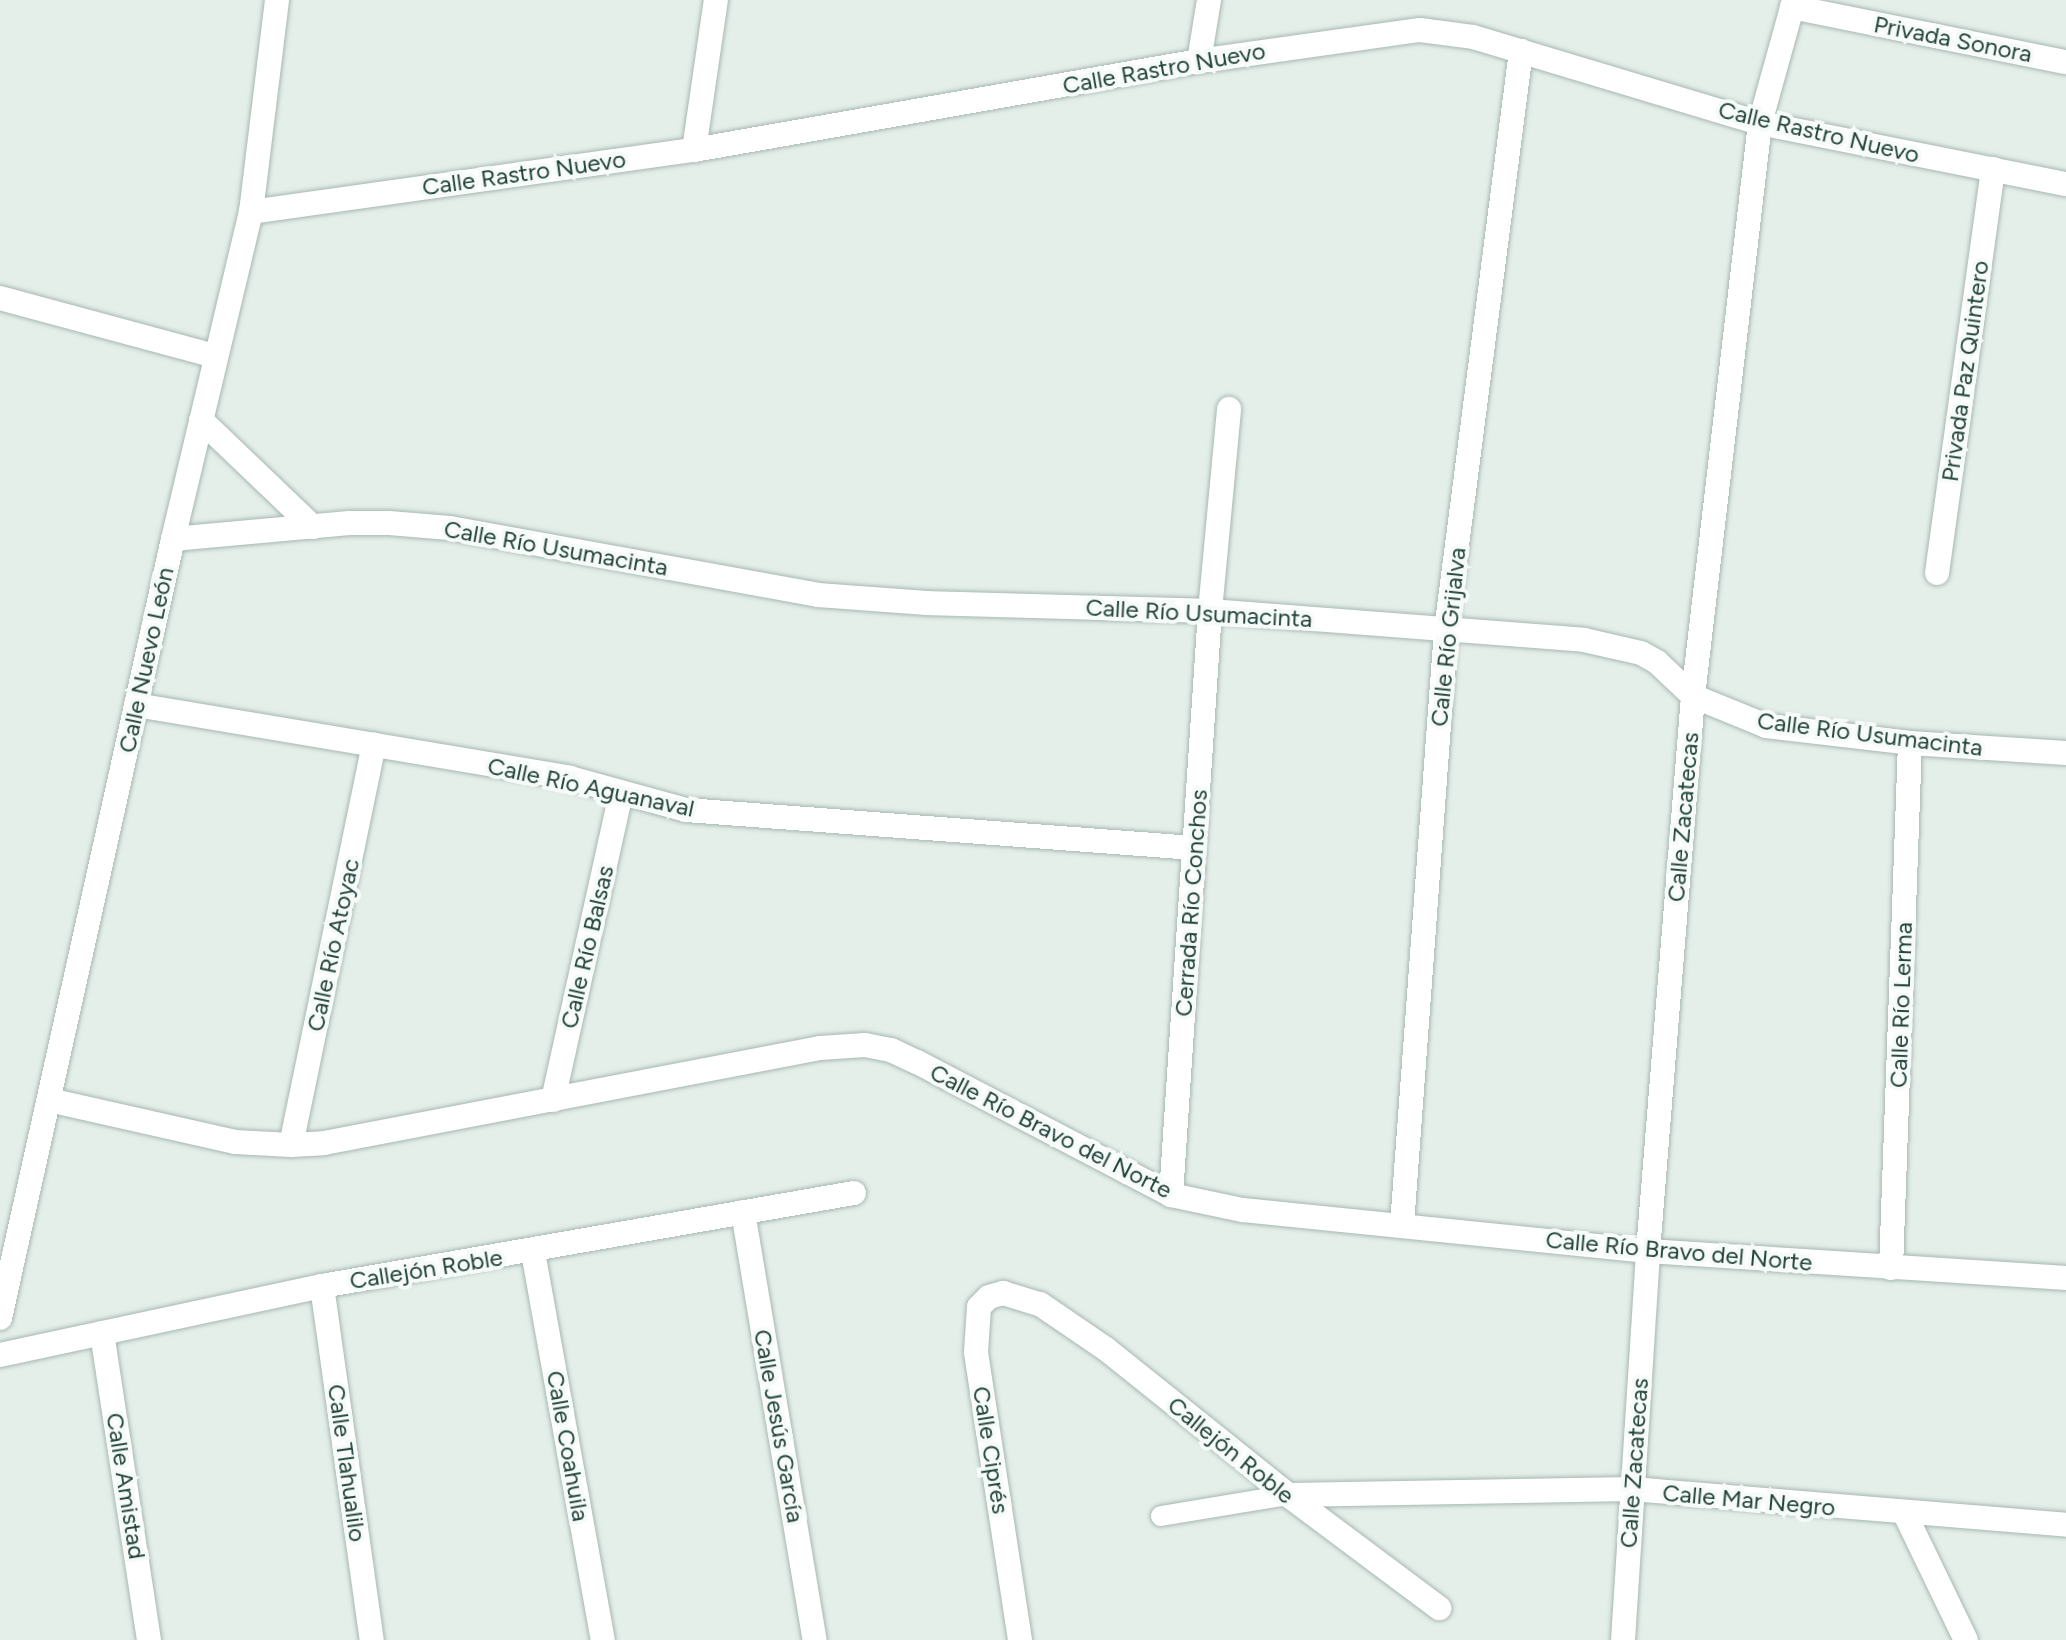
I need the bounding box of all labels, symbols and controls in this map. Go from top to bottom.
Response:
street label: Privada Sonora [1871,10,2035,68]
street label: Calle Rastro Nuevo [1060,36,1268,100]
street label: Calle Rastro Nuevo [1716,95,1922,169]
street label: Calle Rastro Nuevo [420,144,628,202]
street label: Privada Paz Quintero [1935,259,1995,483]
street label: Calle Río Usumacinta [442,514,670,582]
street label: Calle Río Grijalva [1424,546,1472,728]
street label: Calle Nuevo León [112,565,180,755]
street label: Calle Río Usumacinta [1085,593,1313,633]
street label: Calle Río Usumacinta [1756,706,1984,762]
street label: Calle Zacatecas [1661,731,1705,903]
street label: Calle Río Aguanaval [485,751,697,823]
street label: Cerrada Río Conchos [1169,788,1213,1018]
street label: Calle Río Atoyac [301,856,365,1034]
street label: Calle Río Balsas [554,863,620,1031]
street label: Calle Río Lerma [1884,922,1918,1088]
street label: Calle Río Bravo del Norte [925,1057,1177,1205]
street label: Calle Río Bravo del Norte [1544,1225,1814,1277]
street label: Callejón Roble [348,1243,504,1295]
street label: Calle Jesús García [748,1327,810,1525]
street label: Calle Coahuila [541,1368,595,1524]
street label: Calle Zacatecas [1614,1377,1654,1549]
street label: Calle Tlahualilo [322,1382,372,1544]
street label: Calle Ciprés [967,1384,1015,1516]
street label: Callejón Roble [1162,1390,1300,1510]
street label: Calle Amistad [100,1411,152,1561]
street label: Calle Mar Negro [1661,1478,1837,1522]

